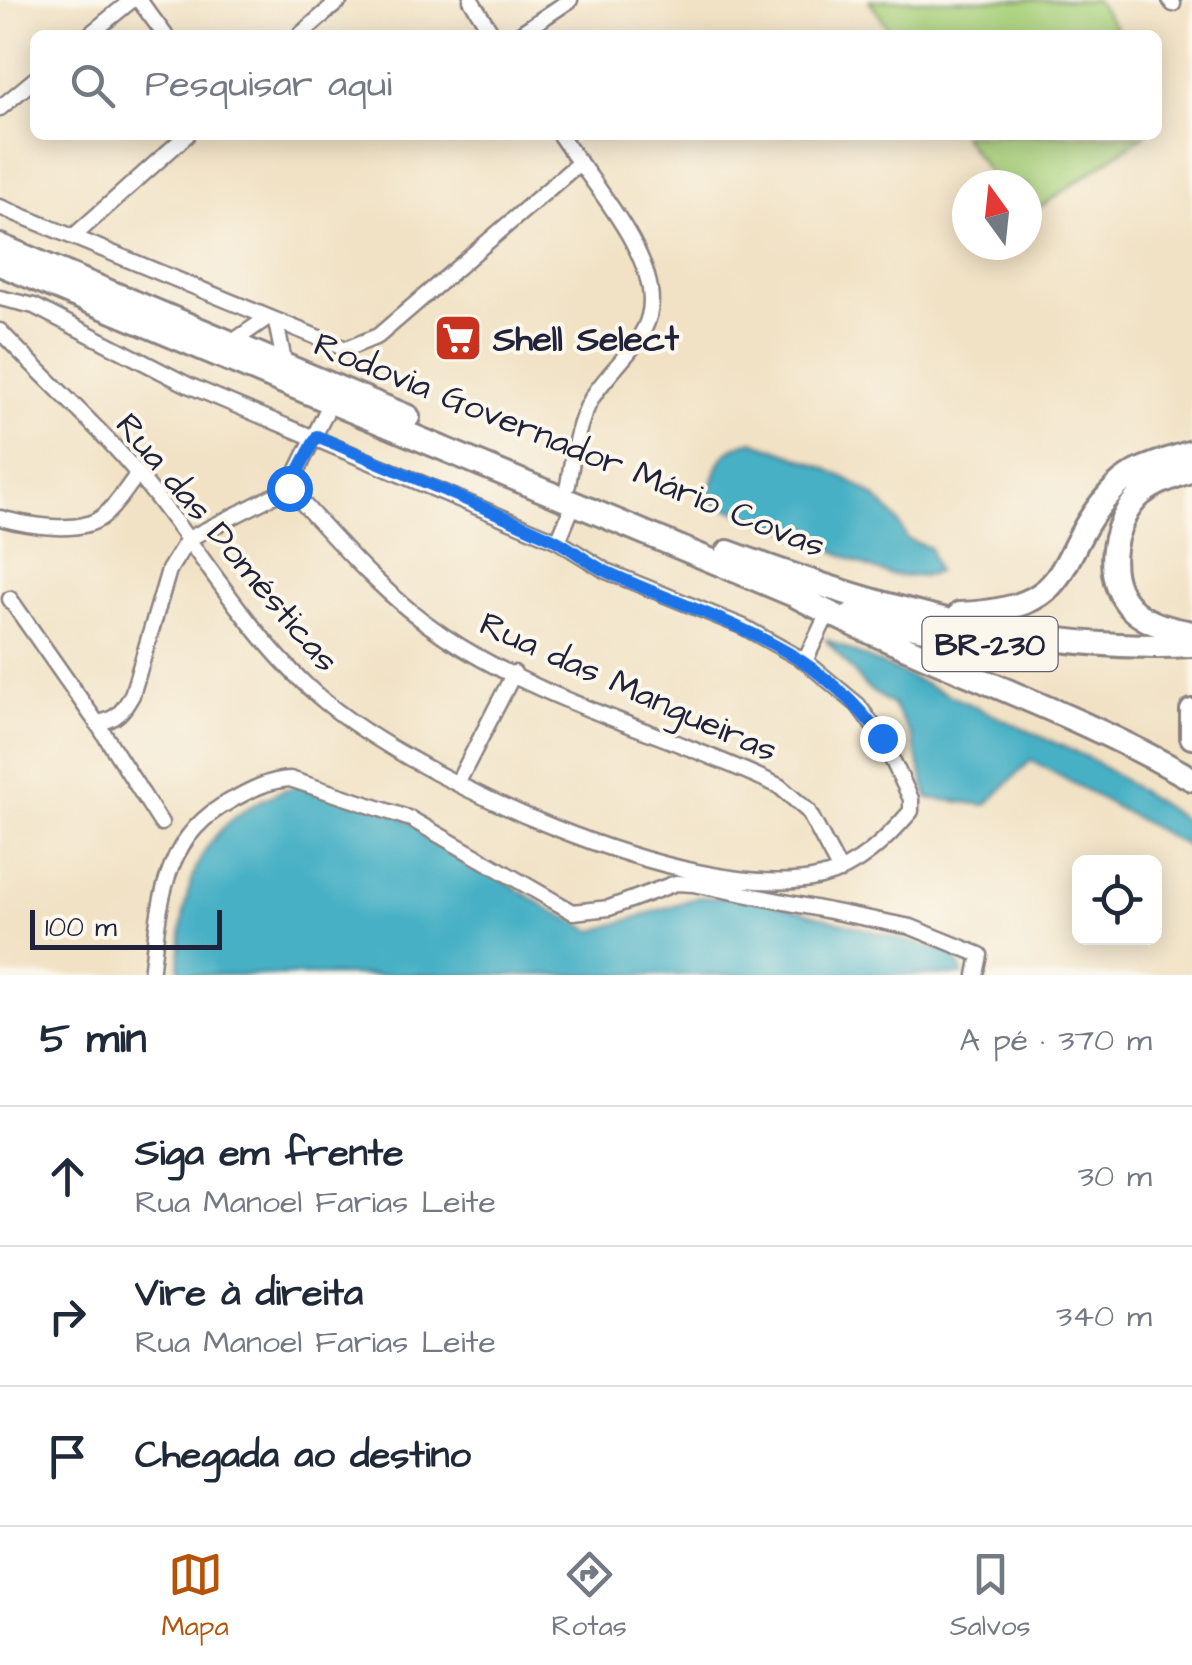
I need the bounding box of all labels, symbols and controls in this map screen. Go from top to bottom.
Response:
search box [30,30,1162,140]
icon: search [65,58,120,113]
text: Pesquisar aqui [145,59,392,111]
north arrow [952,170,1042,260]
supermarket icon: Shell Select [432,312,484,364]
place label: Shell Select [492,315,680,364]
street label: Rodovia Governador Mário Covas [307,320,832,571]
street label: Rua das Domésticas [104,403,350,683]
route start [267,466,313,512]
street label: Rua das Mangueiras [471,600,785,777]
road number: BR-230 [922,617,1058,671]
route end [860,716,906,762]
map controls [1072,855,1162,945]
button: locate [1072,855,1162,945]
scale bar [30,905,222,950]
text: 100 m [45,908,117,947]
text: 5 min [40,1011,147,1069]
text: A pé · 370 m [960,1018,1152,1063]
text: Siga em frente [135,1128,404,1180]
icon: ahead [40,1149,95,1204]
text: 30 m [1078,1154,1152,1199]
text: Rua Manoel Farias Leite [135,1180,496,1225]
text: Vire à direita [135,1268,363,1320]
icon: right [40,1289,95,1344]
text: 340 m [1056,1294,1152,1339]
text: Rua Manoel Farias Leite [135,1320,496,1365]
icon: arrive [40,1429,95,1484]
text: Chegada ao destino [135,1430,471,1482]
tab: Mapa [161,1547,229,1646]
tab: Rotas [551,1547,627,1646]
tab: Salvos [950,1547,1031,1646]

